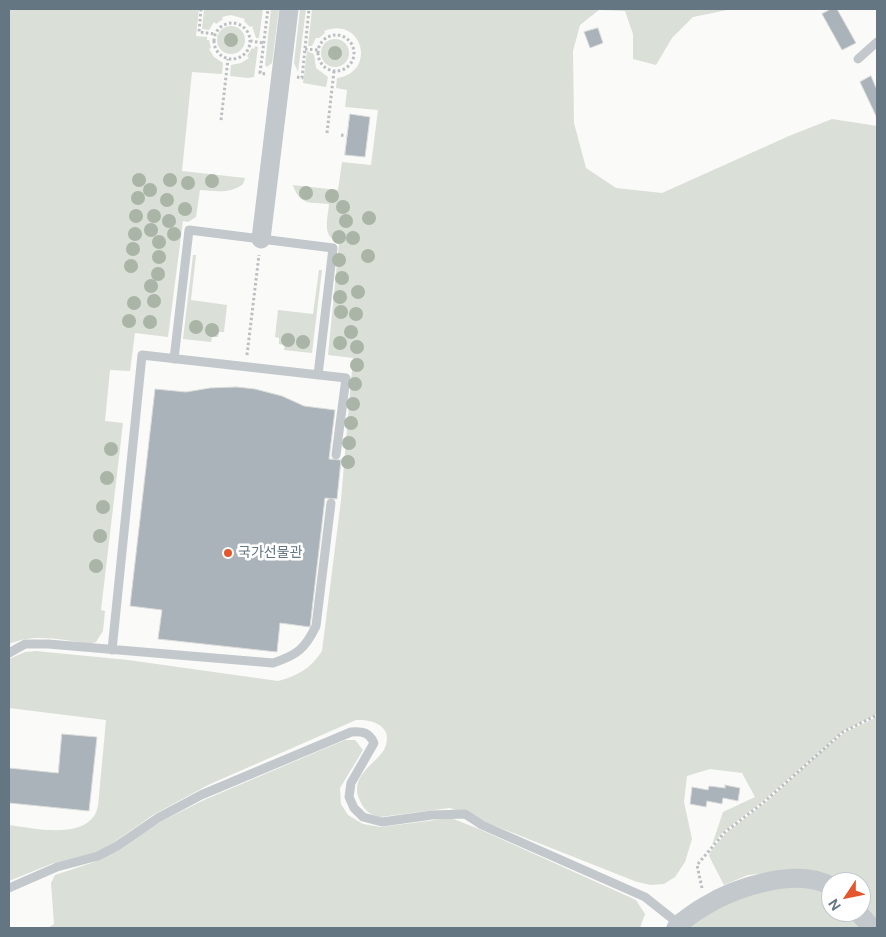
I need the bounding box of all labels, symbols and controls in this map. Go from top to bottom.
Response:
place label: 국가선물관 [238,545,302,561]
marker: 국가선물관 [222,547,234,559]
north arrow [821,872,871,922]
text: N [824,896,845,914]

